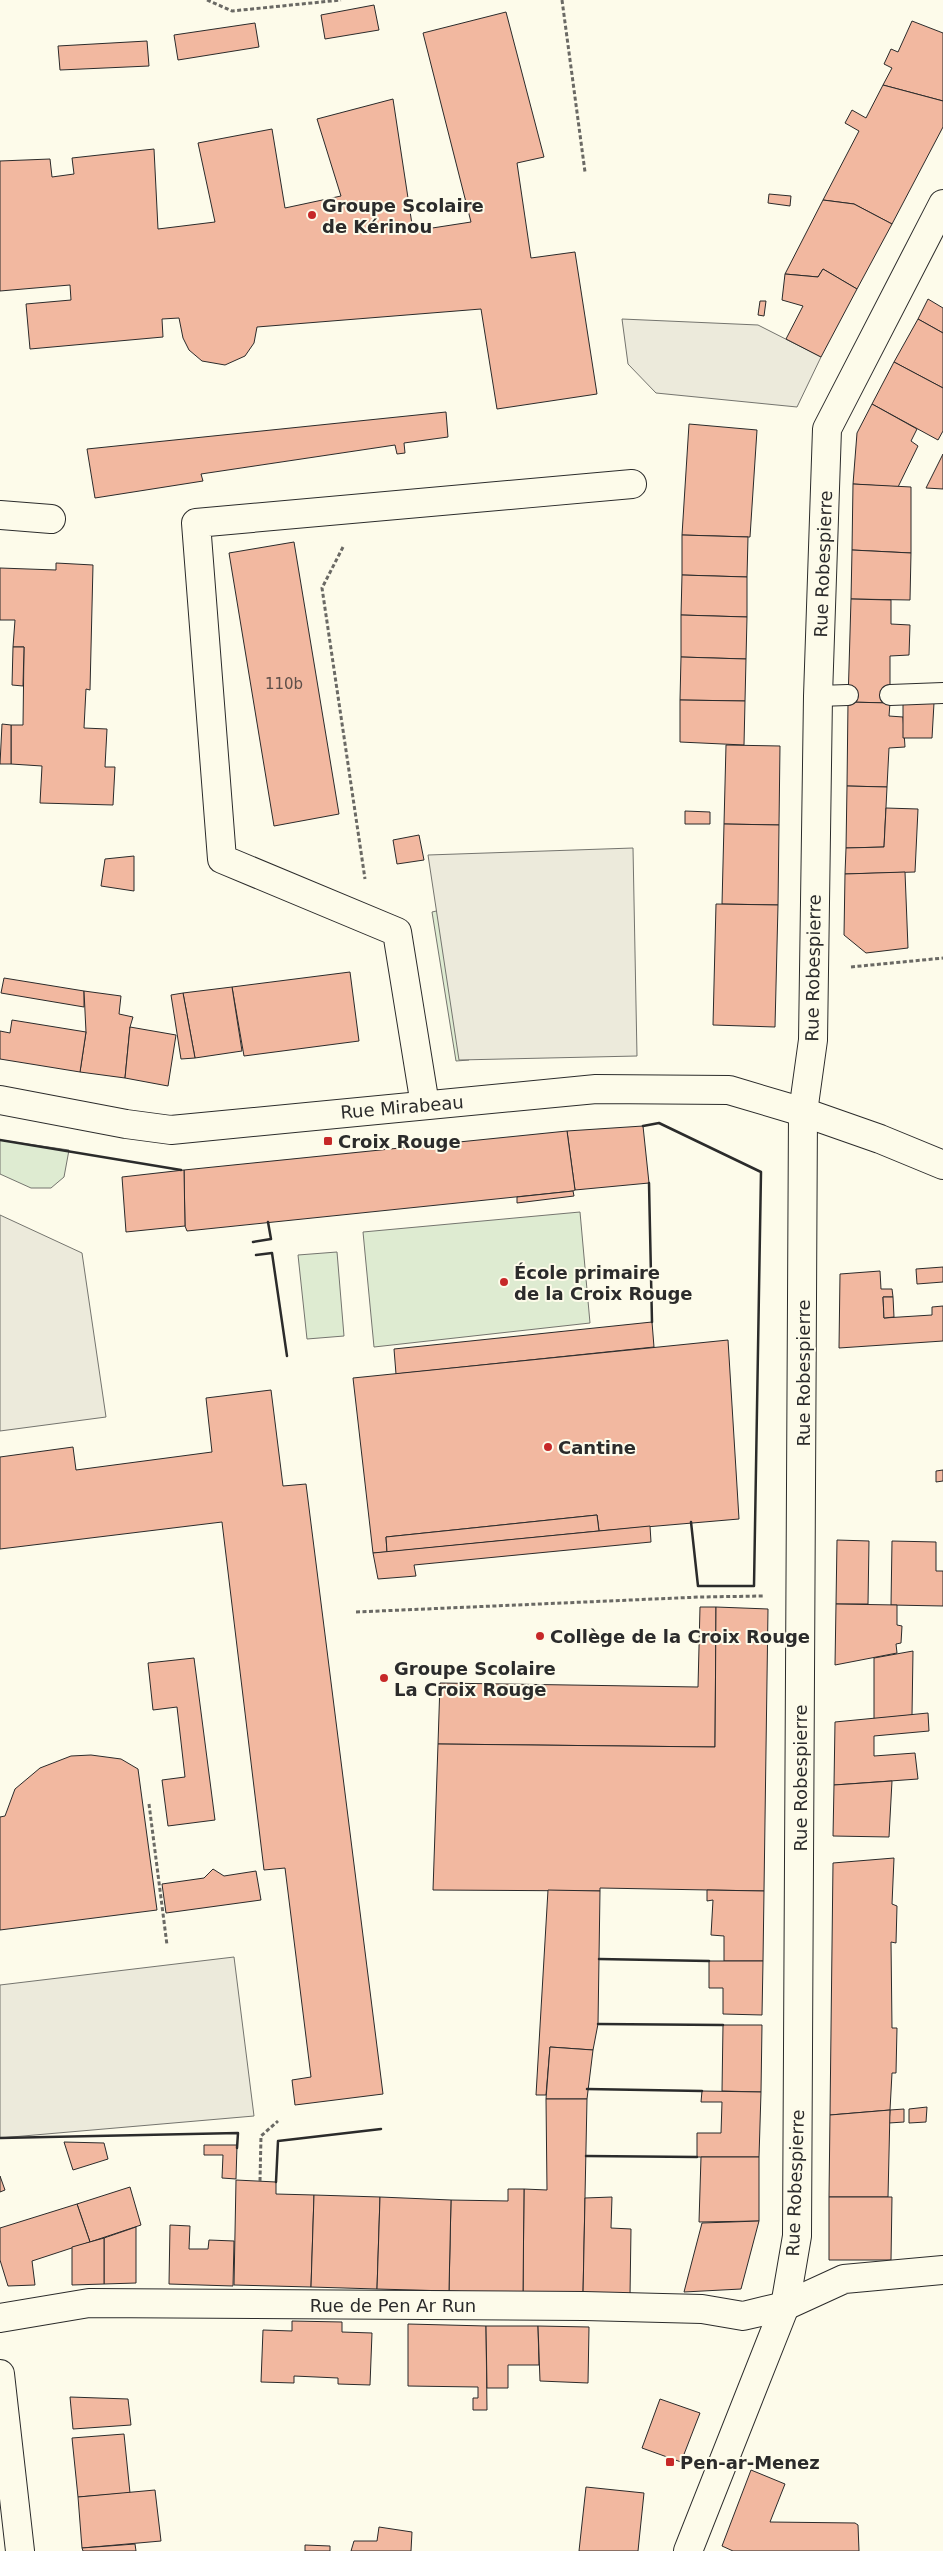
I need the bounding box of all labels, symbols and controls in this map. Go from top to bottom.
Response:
place label: Groupe Scolaire de Kérinou [322,195,484,237]
marker: Groupe Scolaire de Kérinou [306,209,318,221]
street label: Rue Robespierre [810,490,836,638]
house number: 110b [265,675,303,693]
street label: Rue Robespierre [801,894,825,1042]
street label: Rue Mirabeau [339,1091,465,1123]
place label: Croix Rouge [338,1131,461,1152]
marker: Croix Rouge [322,1135,334,1147]
place label: École primaire de la Croix Rouge [514,1262,693,1304]
marker: École primaire de la Croix Rouge [498,1276,510,1288]
street label: Rue Robespierre [793,1299,814,1447]
place label: Cantine [558,1437,636,1458]
marker: Cantine [542,1441,554,1453]
place label: Collège de la Croix Rouge [550,1626,810,1647]
marker: Collège de la Croix Rouge [534,1630,546,1642]
place label: Groupe Scolaire La Croix Rouge [394,1658,556,1700]
marker: Groupe Scolaire La Croix Rouge [378,1672,390,1684]
street label: Rue Robespierre [790,1704,811,1852]
street label: Rue Robespierre [782,2109,808,2257]
street label: Rue de Pen Ar Run [310,2295,476,2316]
place label: Pen-ar-Menez [680,2452,820,2473]
marker: Pen-ar-Menez [664,2456,676,2468]

